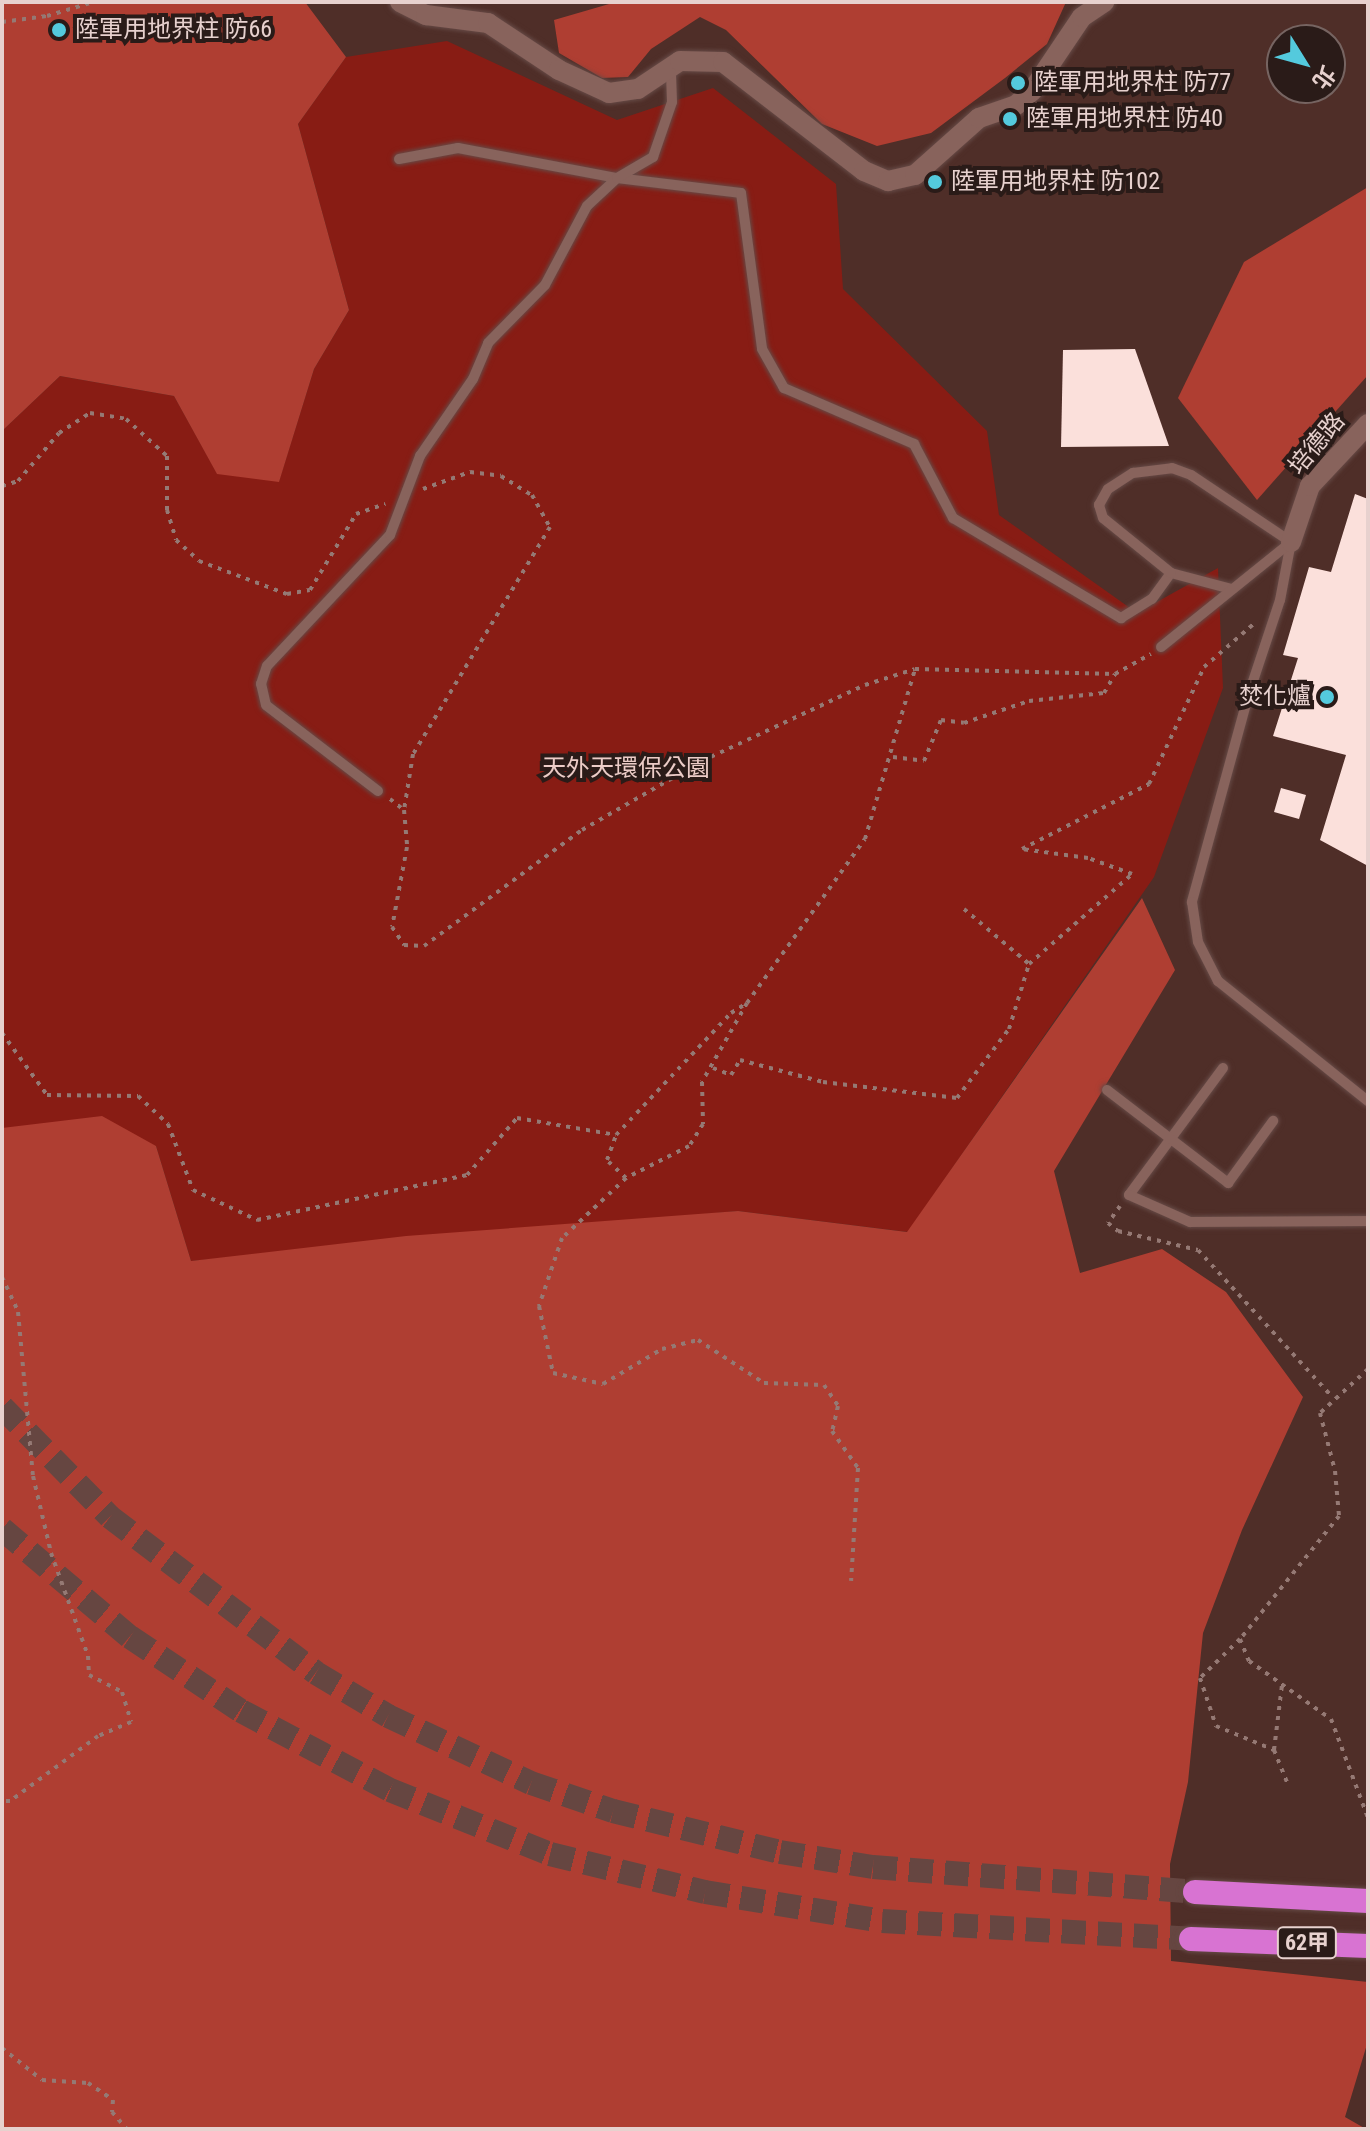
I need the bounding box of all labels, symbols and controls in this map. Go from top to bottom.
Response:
place label: 陸軍用地界柱 防66 [75,16,272,44]
marker: 陸軍用地界柱 防66 [50,21,68,39]
north arrow [1266,24,1346,104]
text: 北 [1307,61,1341,94]
place label: 陸軍用地界柱 防77 [1034,69,1231,97]
marker: 陸軍用地界柱 防77 [1009,74,1027,92]
place label: 陸軍用地界柱 防40 [1026,105,1223,133]
marker: 陸軍用地界柱 防40 [1001,110,1019,128]
place label: 陸軍用地界柱 防102 [951,168,1160,196]
marker: 陸軍用地界柱 防102 [926,173,944,191]
street label: 培德路 [1283,407,1351,481]
place label: 焚化爐 [1239,683,1311,711]
marker: 焚化爐 [1318,688,1336,706]
park label: 天外天環保公園 [542,755,710,783]
road number: 62甲 [1275,1925,1339,1961]

